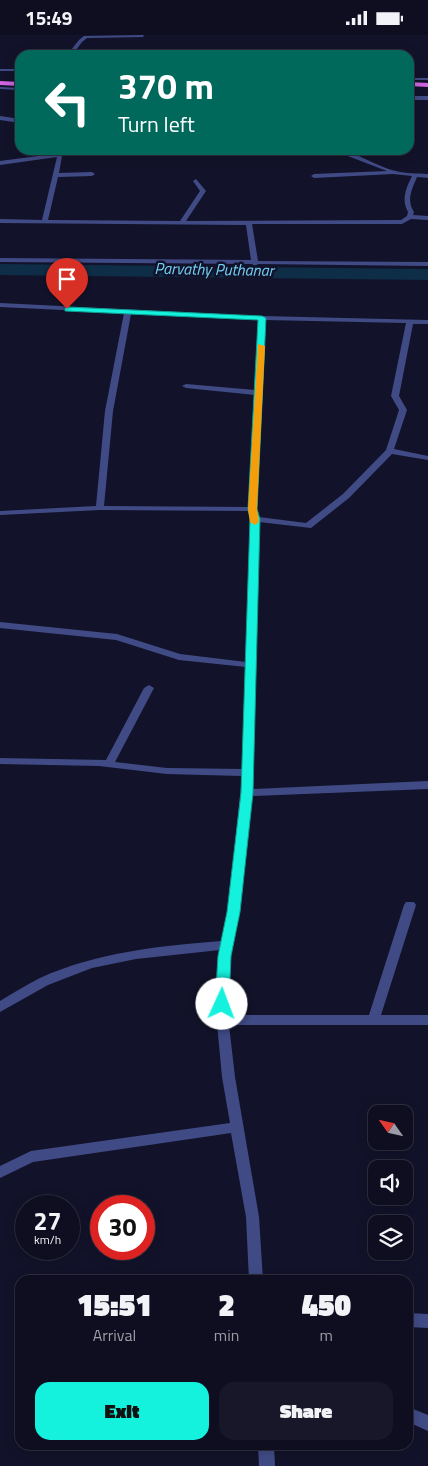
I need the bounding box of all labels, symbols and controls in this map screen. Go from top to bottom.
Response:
text: 15:49 [25,3,72,32]
text: 370 m [118,59,214,113]
icon: left [35,70,100,135]
text: Turn left [118,107,195,141]
water label: Parvathy Puthanar [154,256,276,282]
pin [46,258,88,309]
icon: arrive [53,265,81,293]
position arrow [195,977,247,1029]
north arrow [368,1105,412,1150]
map controls [368,1105,413,1260]
button: sound [368,1160,413,1205]
speed limit sign: 30 [90,1195,155,1260]
text: 27 [33,1202,62,1240]
button: layers [368,1215,413,1260]
text: km/h [34,1230,61,1249]
text: 15:51 [77,1282,152,1328]
text: 2 [218,1282,235,1328]
text: 450 [301,1282,351,1328]
text: Arrival [93,1323,136,1347]
text: min [214,1323,239,1347]
text: m [319,1323,333,1347]
button: Exit [35,1382,209,1440]
button: Share [219,1382,393,1440]

